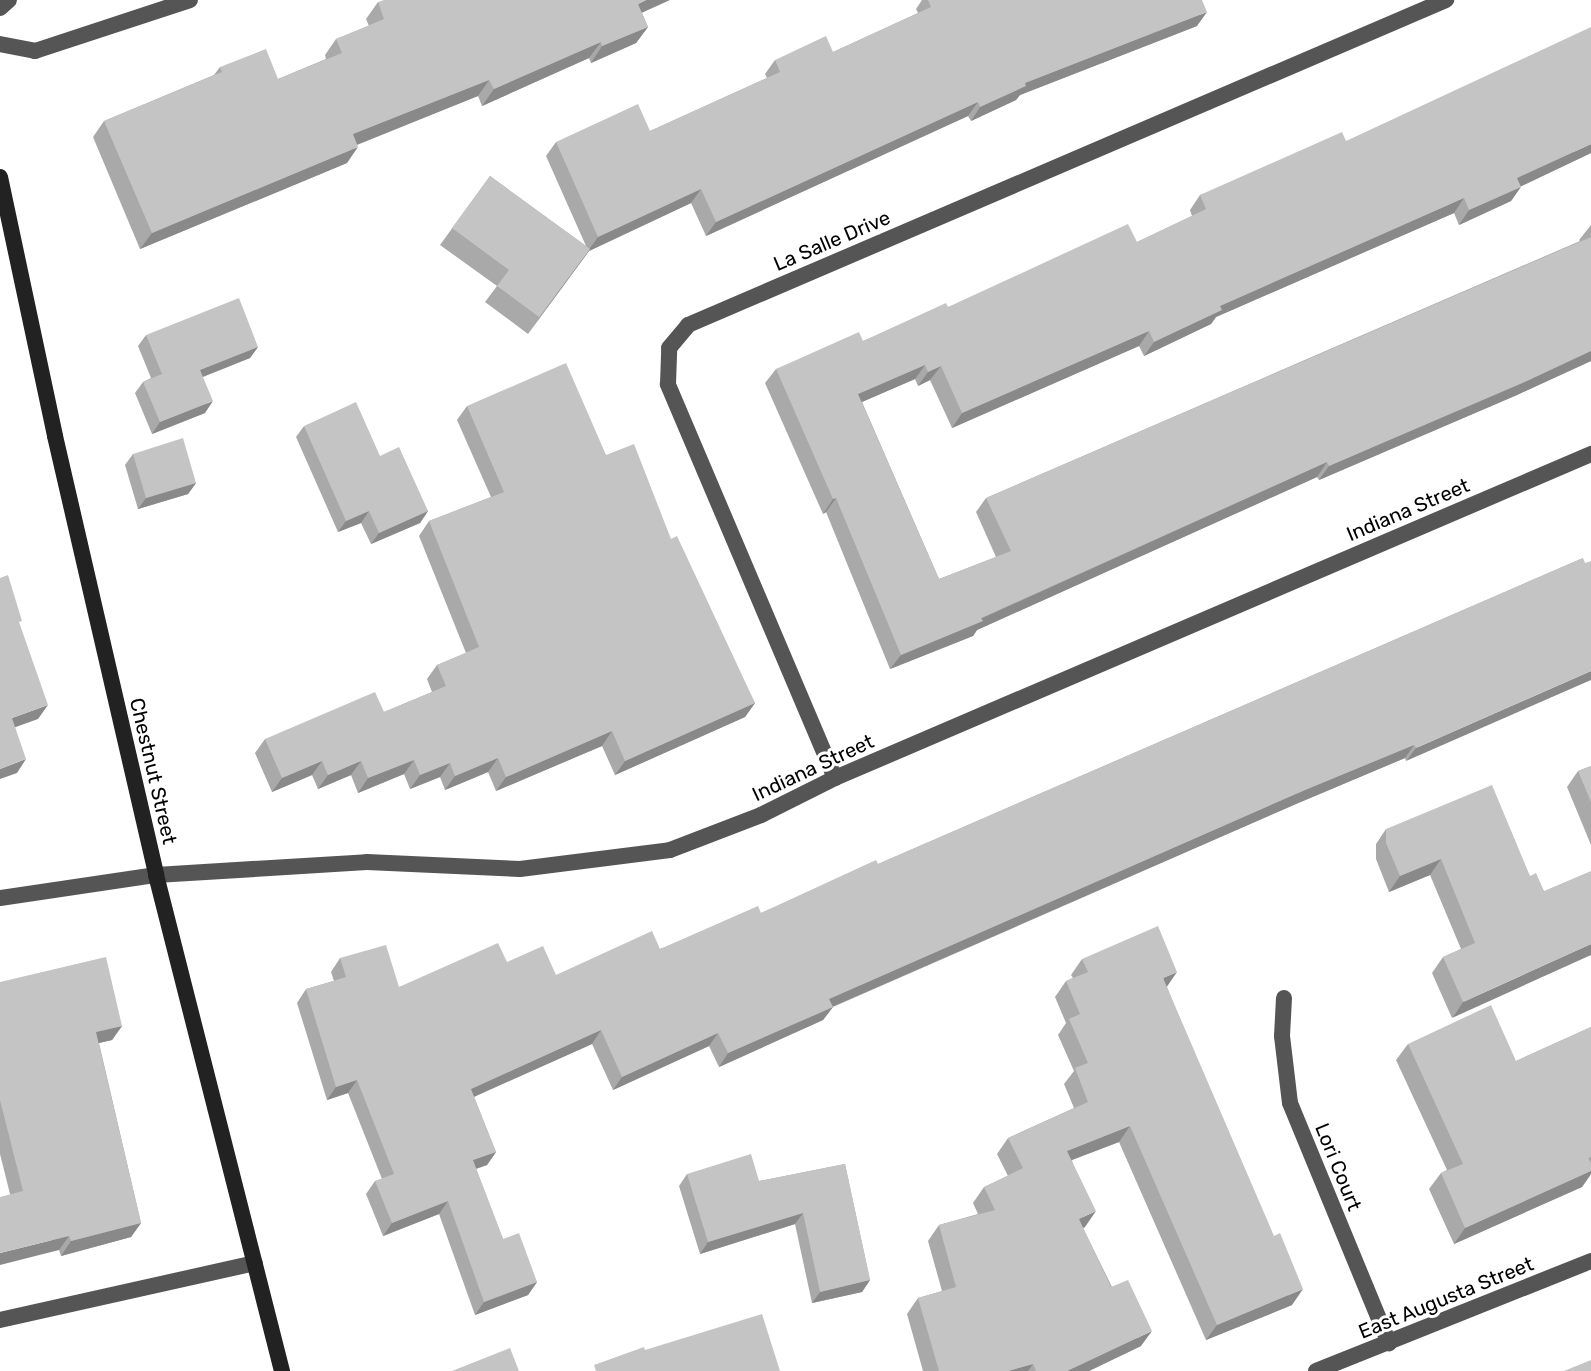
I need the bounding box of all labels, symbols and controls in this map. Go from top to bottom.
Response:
street label: La Salle Drive [770,206,894,276]
street label: Indiana Street [1343,473,1473,547]
street label: Chestnut Street [125,696,181,846]
street label: Indiana Street [748,729,878,807]
street label: Lori Court [1310,1120,1366,1214]
street label: East Augusta Street [1355,1252,1537,1344]

